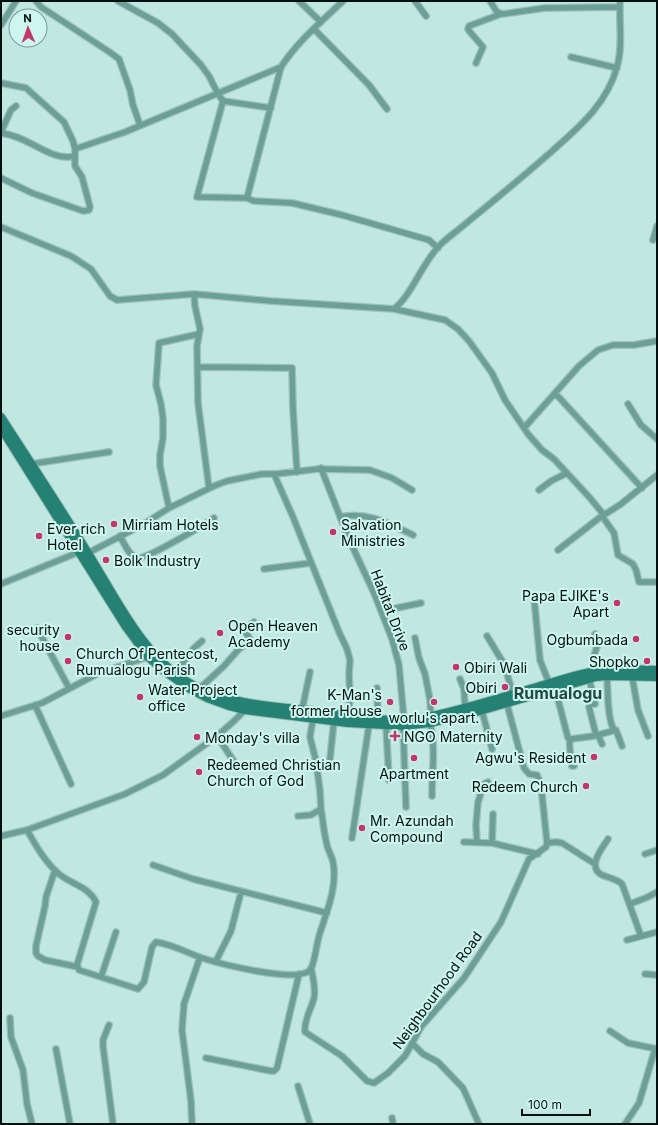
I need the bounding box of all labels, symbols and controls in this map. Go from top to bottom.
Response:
north arrow [8,8,48,48]
text: N [23,11,32,25]
place label: Mirriam Hotels [122,516,219,533]
place label: Salvation Ministries [341,516,405,549]
marker: Mirriam Hotels [109,519,119,529]
place label: Ever rich Hotel [47,520,106,553]
marker: Salvation Ministries [328,527,338,537]
marker: Ever rich Hotel [34,531,44,541]
place label: Bolk Industry [114,552,201,569]
marker: Bolk Industry [101,555,111,565]
street label: Habitat Drive [368,567,414,653]
place label: Papa EJIKE's Apart [522,587,609,620]
marker: Papa EJIKE's Apart [612,598,622,608]
place label: Open Heaven Academy [228,617,318,650]
place label: security house [7,621,60,654]
marker: Open Heaven Academy [215,628,225,638]
place label: Ogbumbada [547,631,628,648]
marker: security house [63,632,73,642]
marker: Ogbumbada [631,634,641,644]
place label: Church Of Pentecost, Rumualogu Parish [76,645,218,678]
place label: Shopko [589,653,639,670]
marker: Church Of Pentecost, Rumualogu Parish [63,656,73,666]
marker: Shopko [642,656,652,666]
place label: Obiri Wali [464,659,527,676]
marker: Obiri Wali [451,662,461,672]
place label: Obiri [465,679,497,696]
place label: Water Project office [148,681,238,714]
marker: Obiri [500,682,510,692]
district label: Rumualogu [514,683,602,703]
place label: K-Man's former House [291,686,382,719]
marker: Water Project office [135,692,145,702]
marker: K-Man's former House [385,697,395,707]
marker: worlu's apart. [429,697,439,707]
place label: worlu's apart. [389,709,479,726]
place label: NGO Maternity [404,728,503,745]
place label: Monday's villa [205,729,300,746]
marker: NGO Maternity [389,730,401,742]
marker: Monday's villa [192,732,202,742]
place label: Agwu's Resident [475,749,586,766]
marker: Agwu's Resident [589,752,599,762]
marker: Apartment [409,753,419,763]
place label: Redeemed Christian Church of God [207,756,341,789]
place label: Apartment [379,765,449,782]
marker: Redeemed Christian Church of God [194,767,204,777]
place label: Redeem Church [472,778,578,795]
marker: Redeem Church [581,781,591,791]
place label: Mr. Azundah Compound [370,812,454,845]
marker: Mr. Azundah Compound [357,823,367,833]
street label: Neighbourhood Road [389,928,485,1052]
scale bar [522,1091,590,1117]
text: 100 m [528,1097,562,1112]

